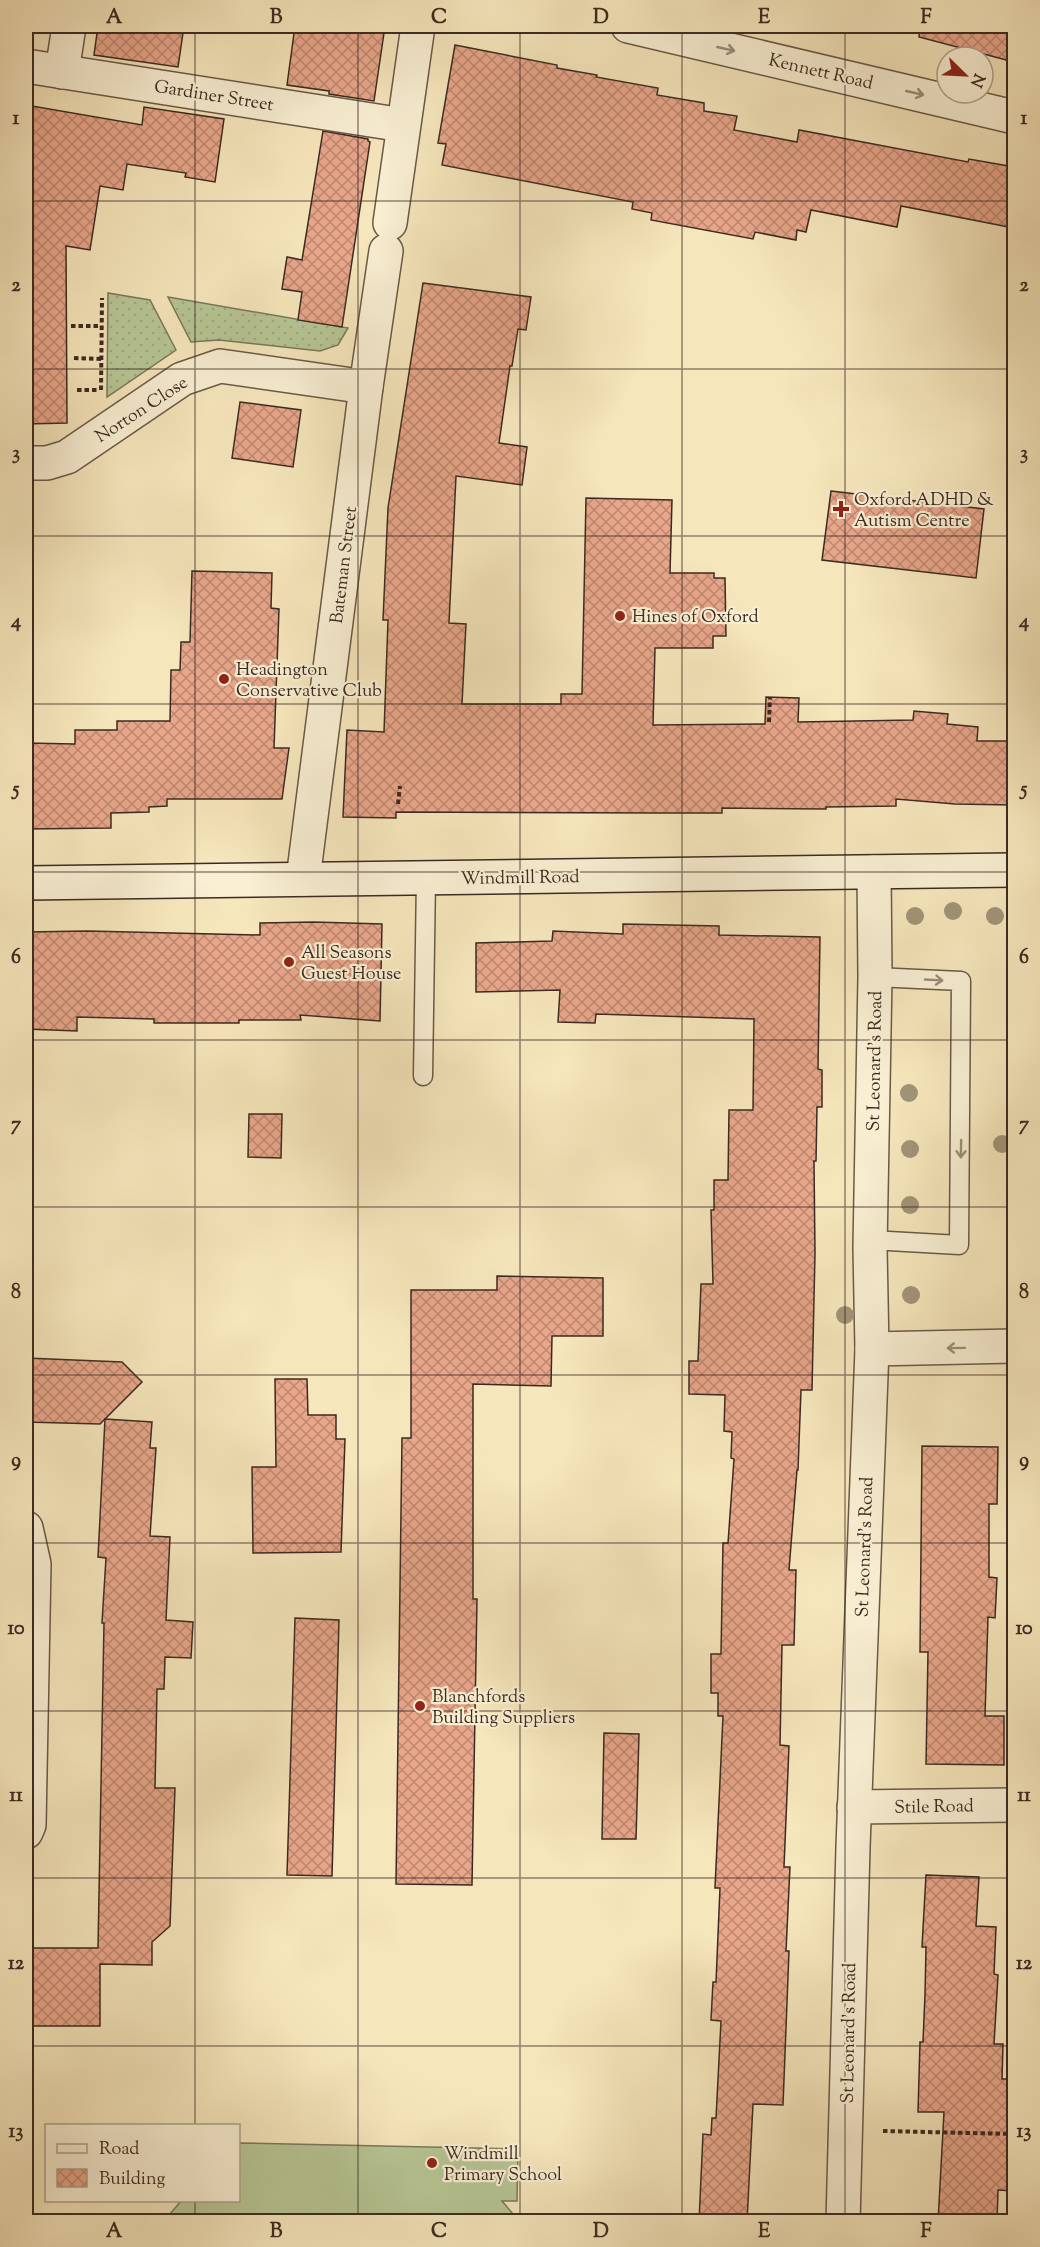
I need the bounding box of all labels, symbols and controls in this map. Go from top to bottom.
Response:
text: A [106,4,123,33]
text: B [270,4,283,33]
text: C [431,4,447,33]
text: D [593,4,609,33]
text: E [758,4,771,33]
text: F [920,4,932,33]
one-way arrow [716,43,735,55]
north arrow [935,45,995,105]
street label: Kennett Road [766,48,875,98]
text: N [963,70,990,91]
street label: Gardiner Street [152,75,275,119]
one-way arrow [906,88,925,100]
text: 1 [13,105,20,134]
text: 1 [1021,105,1028,134]
text: 2 [11,272,21,301]
text: 2 [1019,272,1029,301]
street label: Norton Close [91,371,194,450]
text: 3 [12,440,20,469]
text: 3 [1020,440,1028,469]
place label: Oxford ADHD & Autism Centre [854,488,994,535]
marker: Oxford ADHD & Autism Centre [832,500,850,518]
street label: Bateman Street [325,505,365,625]
place label: Hines of Oxford [632,605,759,631]
text: 4 [10,608,21,637]
text: 4 [1018,608,1029,637]
marker: Hines of Oxford [613,609,627,623]
place label: Headington Conservative Club [236,658,382,705]
marker: Headington Conservative Club [217,672,231,686]
text: 5 [11,776,20,805]
text: 5 [1019,776,1028,805]
street label: Windmill Road [460,865,580,893]
place label: All Seasons Guest House [301,941,401,988]
text: 6 [11,944,21,973]
text: 6 [1019,944,1029,973]
marker: All Seasons Guest House [282,955,296,969]
one-way arrow [923,974,943,985]
street label: St Leonard's Road [862,990,890,1132]
text: 7 [11,1111,22,1140]
text: 7 [1019,1111,1030,1140]
one-way arrow [955,1139,966,1159]
text: 8 [11,1279,21,1308]
text: 8 [1019,1279,1029,1308]
one-way arrow [947,1342,967,1353]
text: 9 [11,1447,21,1476]
text: 9 [1019,1447,1029,1476]
street label: St Leonard's Road [851,1476,881,1618]
text: 10 [7,1615,25,1644]
text: 10 [1015,1615,1033,1644]
place label: Blanchfords Building Suppliers [432,1685,575,1732]
marker: Blanchfords Building Suppliers [413,1699,427,1713]
text: 11 [9,1782,23,1811]
text: 11 [1017,1782,1031,1811]
street label: Stile Road [894,1794,974,1822]
text: 12 [8,1950,25,1979]
text: 12 [1016,1950,1033,1979]
street label: St Leonard's Road [836,1962,864,2104]
text: 13 [9,2118,23,2147]
text: 13 [1017,2118,1031,2147]
legend [45,2124,240,2202]
text: Road [99,2137,139,2163]
place label: Windmill Primary School [444,2142,562,2189]
marker: Windmill Primary School [425,2156,439,2170]
text: Building [99,2167,165,2193]
text: A [106,2218,123,2247]
text: B [270,2218,283,2247]
text: C [431,2218,447,2247]
text: D [593,2218,609,2247]
text: E [758,2218,771,2247]
text: F [920,2218,932,2247]

